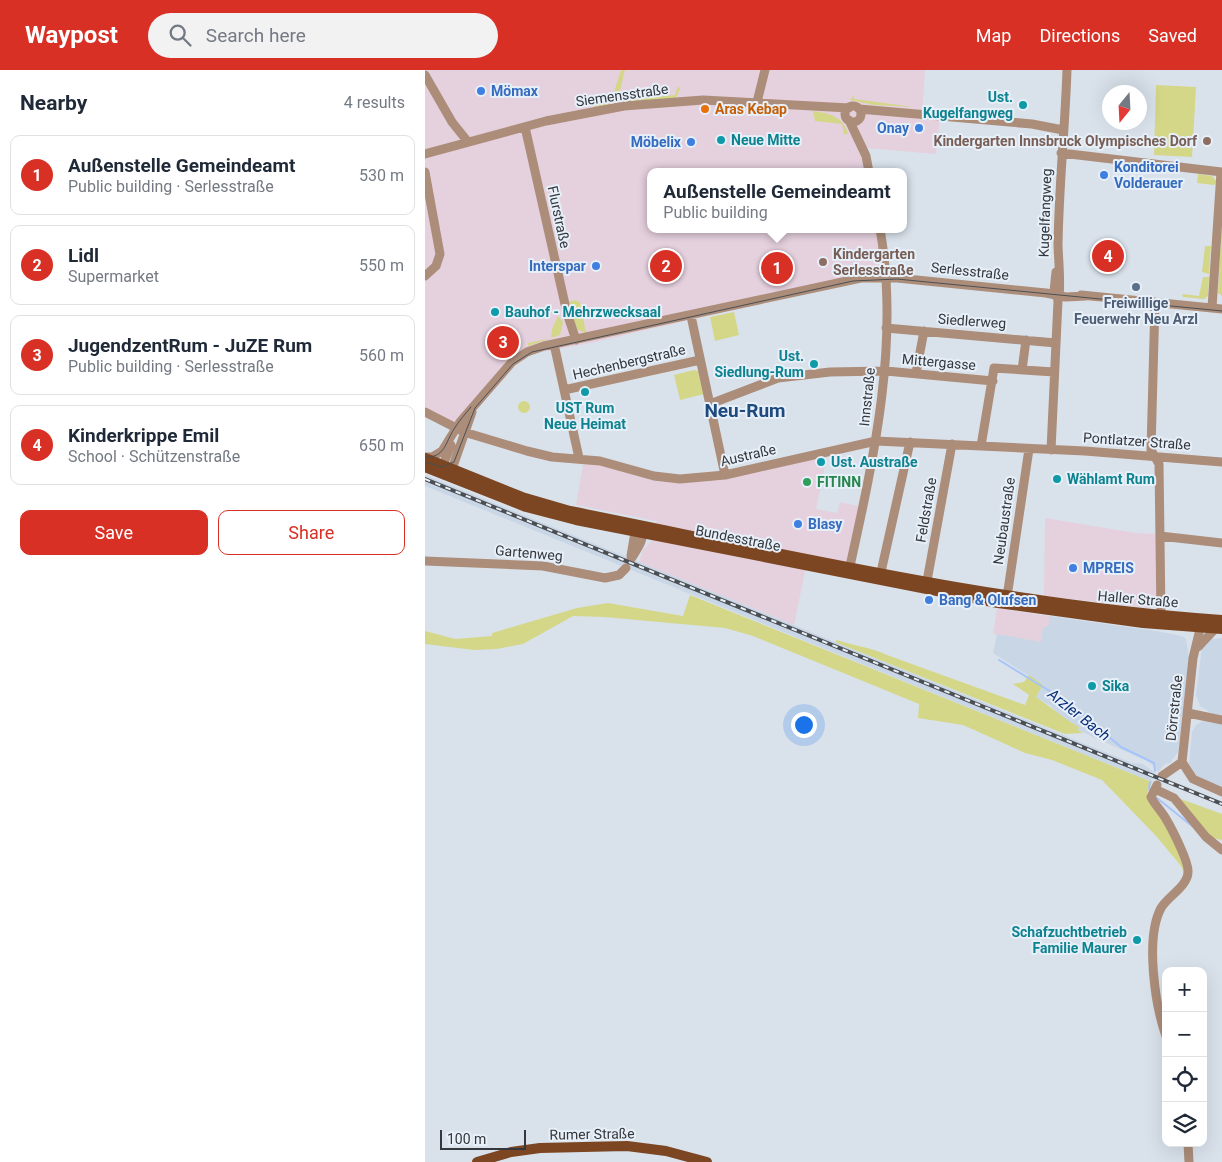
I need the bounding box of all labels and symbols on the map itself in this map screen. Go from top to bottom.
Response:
street label: Siemensstraße [575,81,669,109]
place label: Mömax [491,83,539,99]
marker: Mömax [475,85,487,97]
north arrow [1102,85,1147,130]
place label: Ust. Kugelfangweg [923,89,1013,121]
marker: Ust. Kugelfangweg [1017,99,1029,111]
place label: Aras Kebap [715,101,787,117]
marker: Aras Kebap [699,103,711,115]
place label: Onay [877,120,910,136]
marker: Onay [913,122,925,134]
place label: Neue Mitte [731,132,801,148]
place label: Kindergarten Innsbruck Olympisches Dorf [934,133,1198,149]
place label: Möbelix [631,134,682,150]
marker: Neue Mitte [715,134,727,146]
marker: Kindergarten Innsbruck Olympisches Dorf [1201,135,1213,147]
marker: Möbelix [685,136,697,148]
place label: Konditorei Volderauer [1114,159,1183,191]
street label: Kugelfangweg [1035,168,1055,258]
marker: Konditorei Volderauer [1098,169,1110,181]
street label: Flurstraße [545,184,573,250]
pin: 4 [1092,237,1124,275]
place label: Kindergarten Serlesstraße [833,246,915,278]
pin: 2 [650,247,682,285]
pin: 1 [761,249,793,287]
marker: Kindergarten Serlesstraße [817,256,829,268]
place label: Interspar [529,258,586,274]
street label: Serlesstraße [930,259,1010,283]
marker: Interspar [590,260,602,272]
marker: Freiwillige Feuerwehr Neu Arzl [1130,281,1142,293]
place label: Freiwillige Feuerwehr Neu Arzl [1074,295,1198,327]
place label: Bauhof - Mehrzwecksaal [505,304,661,320]
marker: Bauhof - Mehrzwecksaal [489,306,501,318]
street label: Siedlerweg [937,311,1007,331]
pin: 3 [487,323,519,361]
street label: Hechenbergstraße [571,341,687,383]
place label: Ust. Siedlung-Rum [714,348,804,380]
street label: Mittergasse [901,351,977,373]
marker: Ust. Siedlung-Rum [808,358,820,370]
street label: Innstraße [856,367,878,427]
marker: UST Rum Neue Heimat [579,386,591,398]
district label: Neu-Rum [704,399,786,422]
place label: UST Rum Neue Heimat [544,400,626,432]
street label: Pontlatzer Straße [1083,429,1191,453]
street label: Austraße [719,441,777,469]
place label: Ust. Austraße [831,454,918,470]
marker: Ust. Austraße [815,456,827,468]
place label: Wählamt Rum [1067,471,1155,487]
marker: Wählamt Rum [1051,473,1063,485]
place label: FITINN [817,474,861,490]
marker: FITINN [801,476,813,488]
street label: Feldstraße [912,476,940,544]
street label: Neubaustraße [990,476,1018,566]
place label: Blasy [808,516,843,532]
marker: Blasy [792,518,804,530]
street label: Bundesstraße [694,522,782,554]
street label: Gartenweg [495,542,563,564]
place label: MPREIS [1083,560,1134,576]
marker: MPREIS [1067,562,1079,574]
street label: Haller Straße [1097,588,1179,610]
place label: Bang & Olufsen [939,592,1036,608]
marker: Bang & Olufsen [923,594,935,606]
street label: Dörrstraße [1163,674,1185,742]
place label: Sika [1102,678,1130,694]
marker: Sika [1086,680,1098,692]
water label: Arzler Bach [1043,684,1114,745]
your location [791,712,817,738]
place label: Schafzuchtbetrieb Familie Maurer [1011,924,1127,956]
marker: Schafzuchtbetrieb Familie Maurer [1131,934,1143,946]
street label: Rumer Straße [549,1125,635,1143]
scale bar [440,1127,526,1150]

